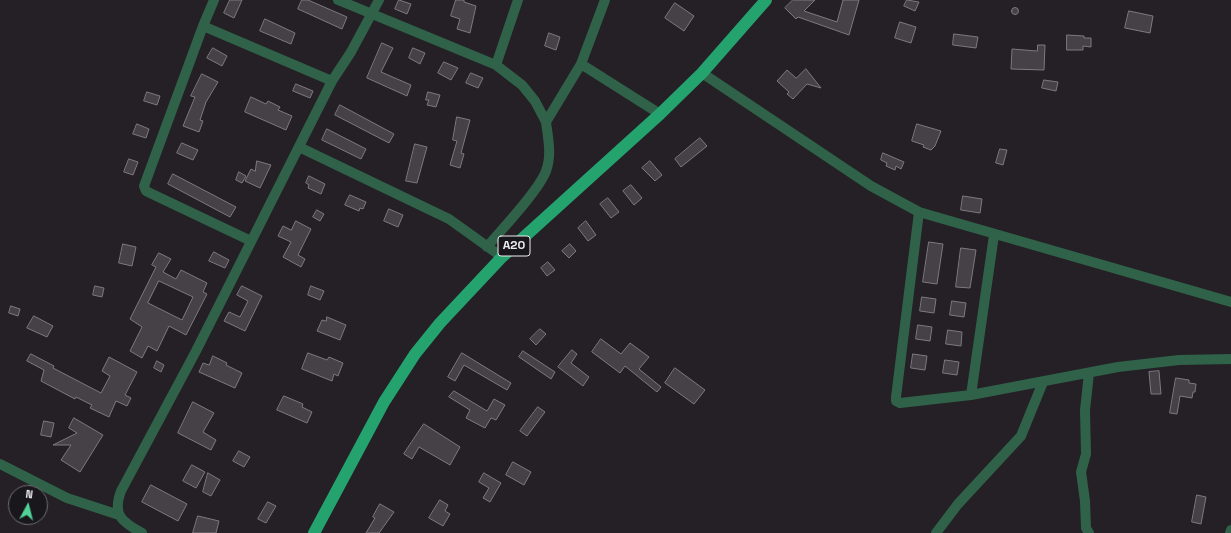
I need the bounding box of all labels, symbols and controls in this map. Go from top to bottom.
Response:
road number: A20 [498,236,530,256]
north arrow [8,485,48,525]
text: N [25,487,34,501]

